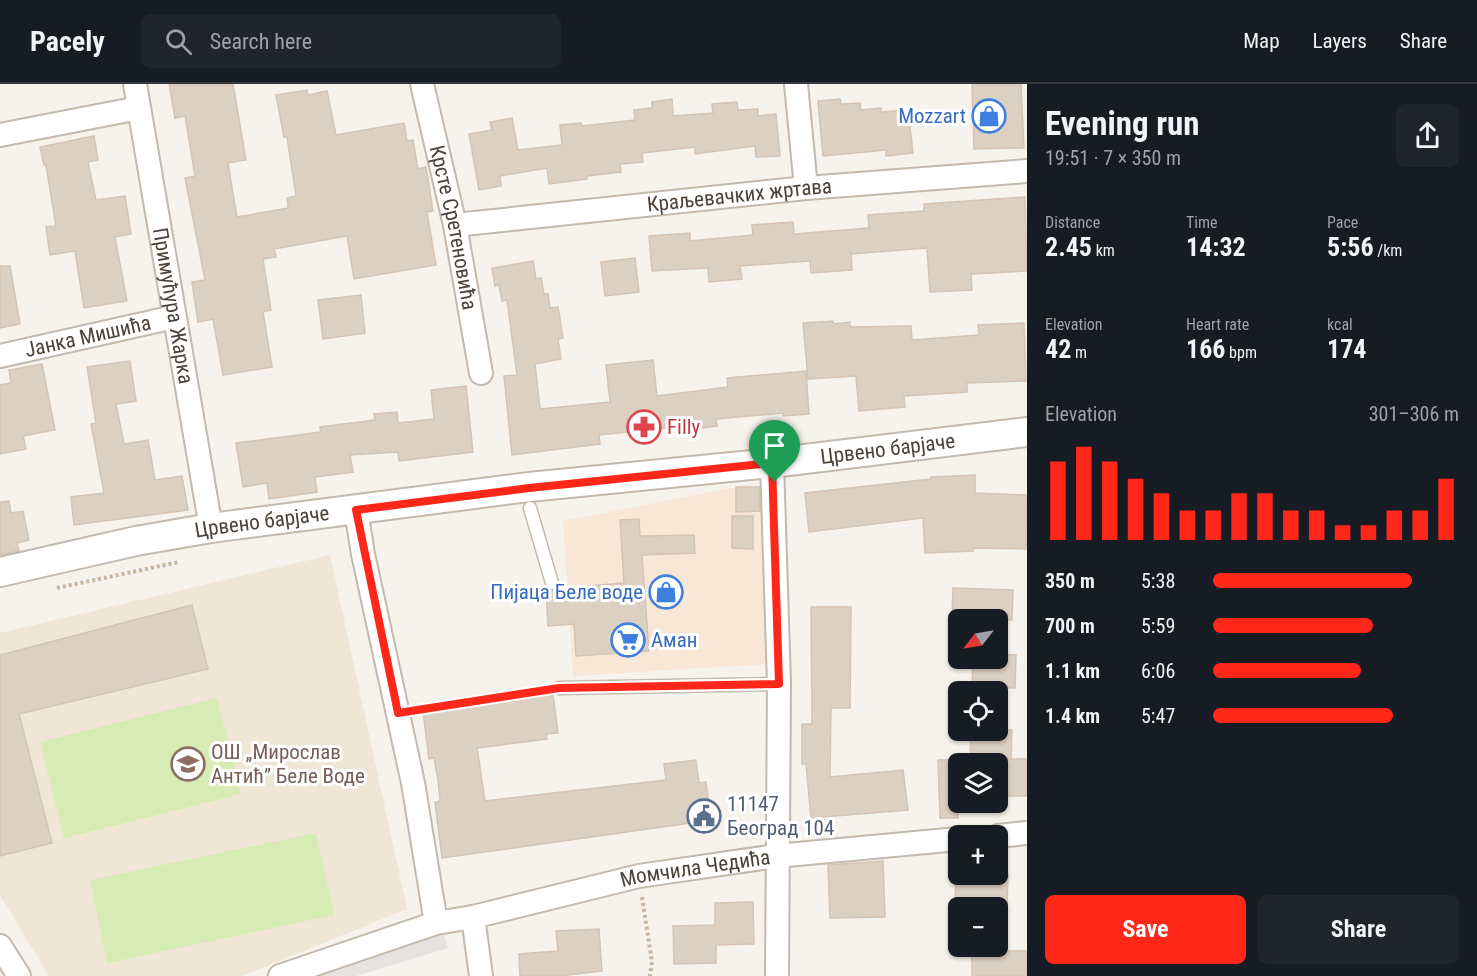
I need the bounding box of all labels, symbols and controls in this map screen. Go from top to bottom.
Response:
search box [141,14,561,68]
text: Pacely [30,25,105,58]
icon: search [162,25,195,58]
text: Search here [210,29,312,54]
text: Map [1243,29,1280,53]
text: Layers [1313,29,1367,53]
text: Share [1400,29,1447,53]
shop icon: Mozzart [971,98,1007,134]
place label: Mozzart [898,104,966,128]
text: Evening run [1045,104,1200,143]
button: share [1396,104,1459,167]
street label: Крсте Сретеновића [425,143,482,312]
text: 19:51 · 7 × 350 m [1045,146,1181,170]
street label: Краљевачких жртава [646,174,833,217]
text: Distance [1045,213,1100,232]
text: Time [1186,213,1218,232]
text: Pace [1327,213,1358,232]
street label: Примућура Жарка [148,226,198,386]
text: 2.45 [1045,232,1092,262]
text: 14:32 [1186,232,1246,262]
text: 5:56 [1327,232,1374,262]
text: km [1092,241,1115,260]
text: /km [1374,241,1402,260]
street label: Јанка Мишића [22,311,153,362]
text: Elevation [1045,315,1103,334]
text: Heart rate [1186,315,1249,334]
text: kcal [1327,315,1353,334]
text: 42 [1045,334,1071,364]
text: 166 [1186,334,1225,364]
text: 174 [1327,334,1366,364]
text: m [1071,343,1087,362]
text: bpm [1225,343,1257,362]
text: Elevation [1045,402,1117,426]
text: 301–306 m [1369,402,1459,426]
pharmacy icon: Filly [626,409,662,445]
place label: Filly [667,415,701,439]
pin [749,420,800,482]
icon: arrive [758,429,791,462]
street label: Црвено барјаче [819,429,957,469]
street label: Црвено барјаче [193,501,331,543]
text: 350 m [1045,569,1095,593]
text: 5:38 [1141,569,1175,593]
shop icon: Пијаца Беле воде [648,574,684,610]
place label: Пијаца Беле воде [490,580,643,604]
north arrow [948,609,1008,669]
map controls [948,609,1008,957]
text: 700 m [1045,614,1095,638]
text: 5:59 [1141,614,1175,638]
supermarket icon: Аман [610,622,646,658]
place label: Аман [651,628,697,652]
text: 1.1 km [1045,659,1100,683]
text: 6:06 [1141,659,1175,683]
button: locate [948,681,1008,741]
text: 1.4 km [1045,704,1100,728]
text: 5:47 [1141,704,1175,728]
place label: ОШ „Мирослав Антић” Беле Воде [211,740,365,788]
school or university icon: ОШ „Мирослав Антић” Беле Воде [170,746,206,782]
button: layers [948,753,1008,813]
place label: 11147 Београд 104 [727,792,834,840]
public building icon: 11147 Београд 104 [686,798,722,834]
button: + [948,825,1008,885]
street label: Момчила Чедића [618,845,772,892]
button: Save [1045,895,1246,964]
button: Share [1258,895,1459,964]
button: − [948,897,1008,957]

